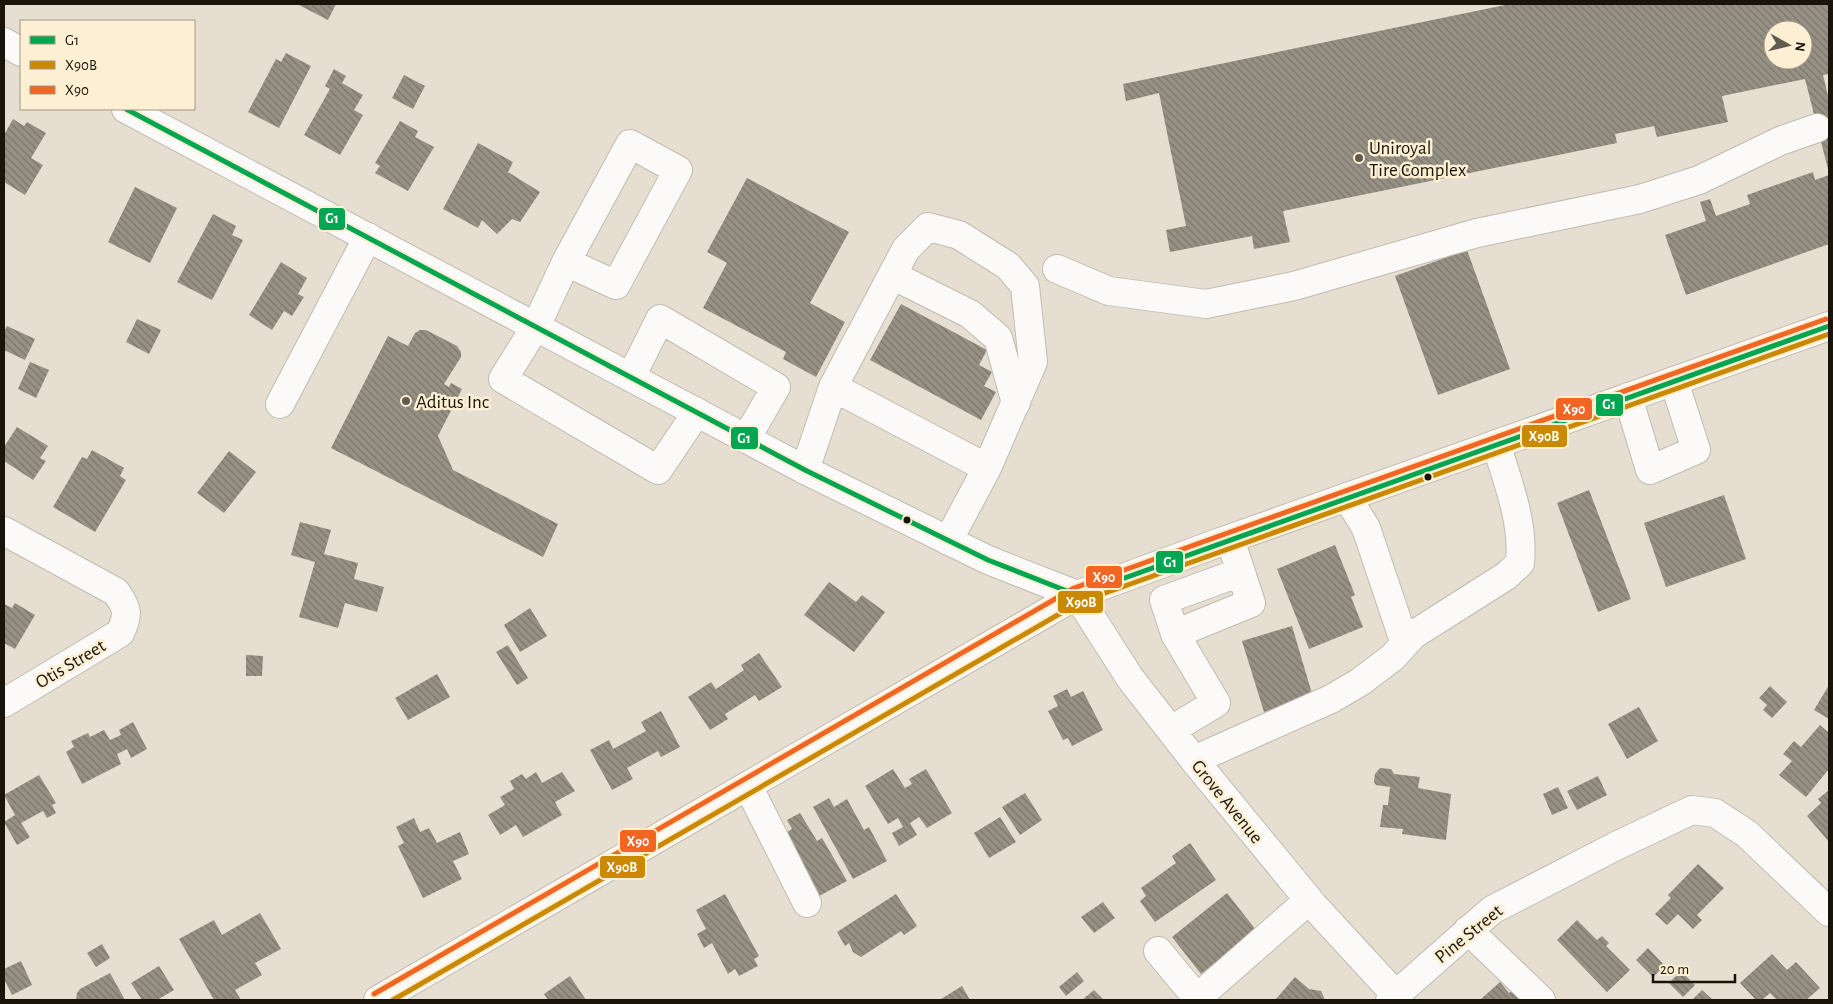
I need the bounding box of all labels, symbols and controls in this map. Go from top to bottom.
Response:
legend [20,20,195,110]
north arrow [1763,20,1813,70]
text: G1 [65,33,79,48]
text: N [1792,41,1807,52]
text: X90B [65,58,97,73]
text: X90 [65,83,89,98]
place label: Uniroyal Tire Complex [1369,139,1466,180]
marker: Uniroyal Tire Complex [1353,152,1365,164]
line badge: G1 [318,207,346,231]
text: G1 [325,212,339,226]
place label: Aditus Inc [416,393,489,412]
line badge: G1 [1595,393,1624,417]
marker: Aditus Inc [400,395,412,407]
line badge: X90 [1555,397,1593,421]
text: G1 [1602,398,1616,412]
text: X90 [1563,403,1585,417]
line badge: X90B [1521,424,1568,448]
line badge: G1 [730,426,759,450]
text: X90B [1529,430,1559,444]
text: G1 [737,432,751,446]
unlabelled marker [1423,472,1433,482]
unlabelled marker [902,515,912,525]
line badge: G1 [1155,550,1184,574]
text: G1 [1163,556,1177,570]
line badge: X90 [1085,565,1123,589]
text: X90 [1093,571,1115,585]
line badge: X90B [1057,590,1104,614]
text: X90B [1066,596,1096,610]
street label: Otis Street [33,636,109,692]
street label: Grove Avenue [1188,757,1266,847]
line badge: X90 [619,829,657,853]
text: X90 [627,835,649,849]
line badge: X90B [599,855,646,879]
text: X90B [607,861,637,875]
street label: Pine Street [1432,901,1506,967]
scale bar [1653,952,1736,984]
text: 20 m [1660,962,1689,977]

